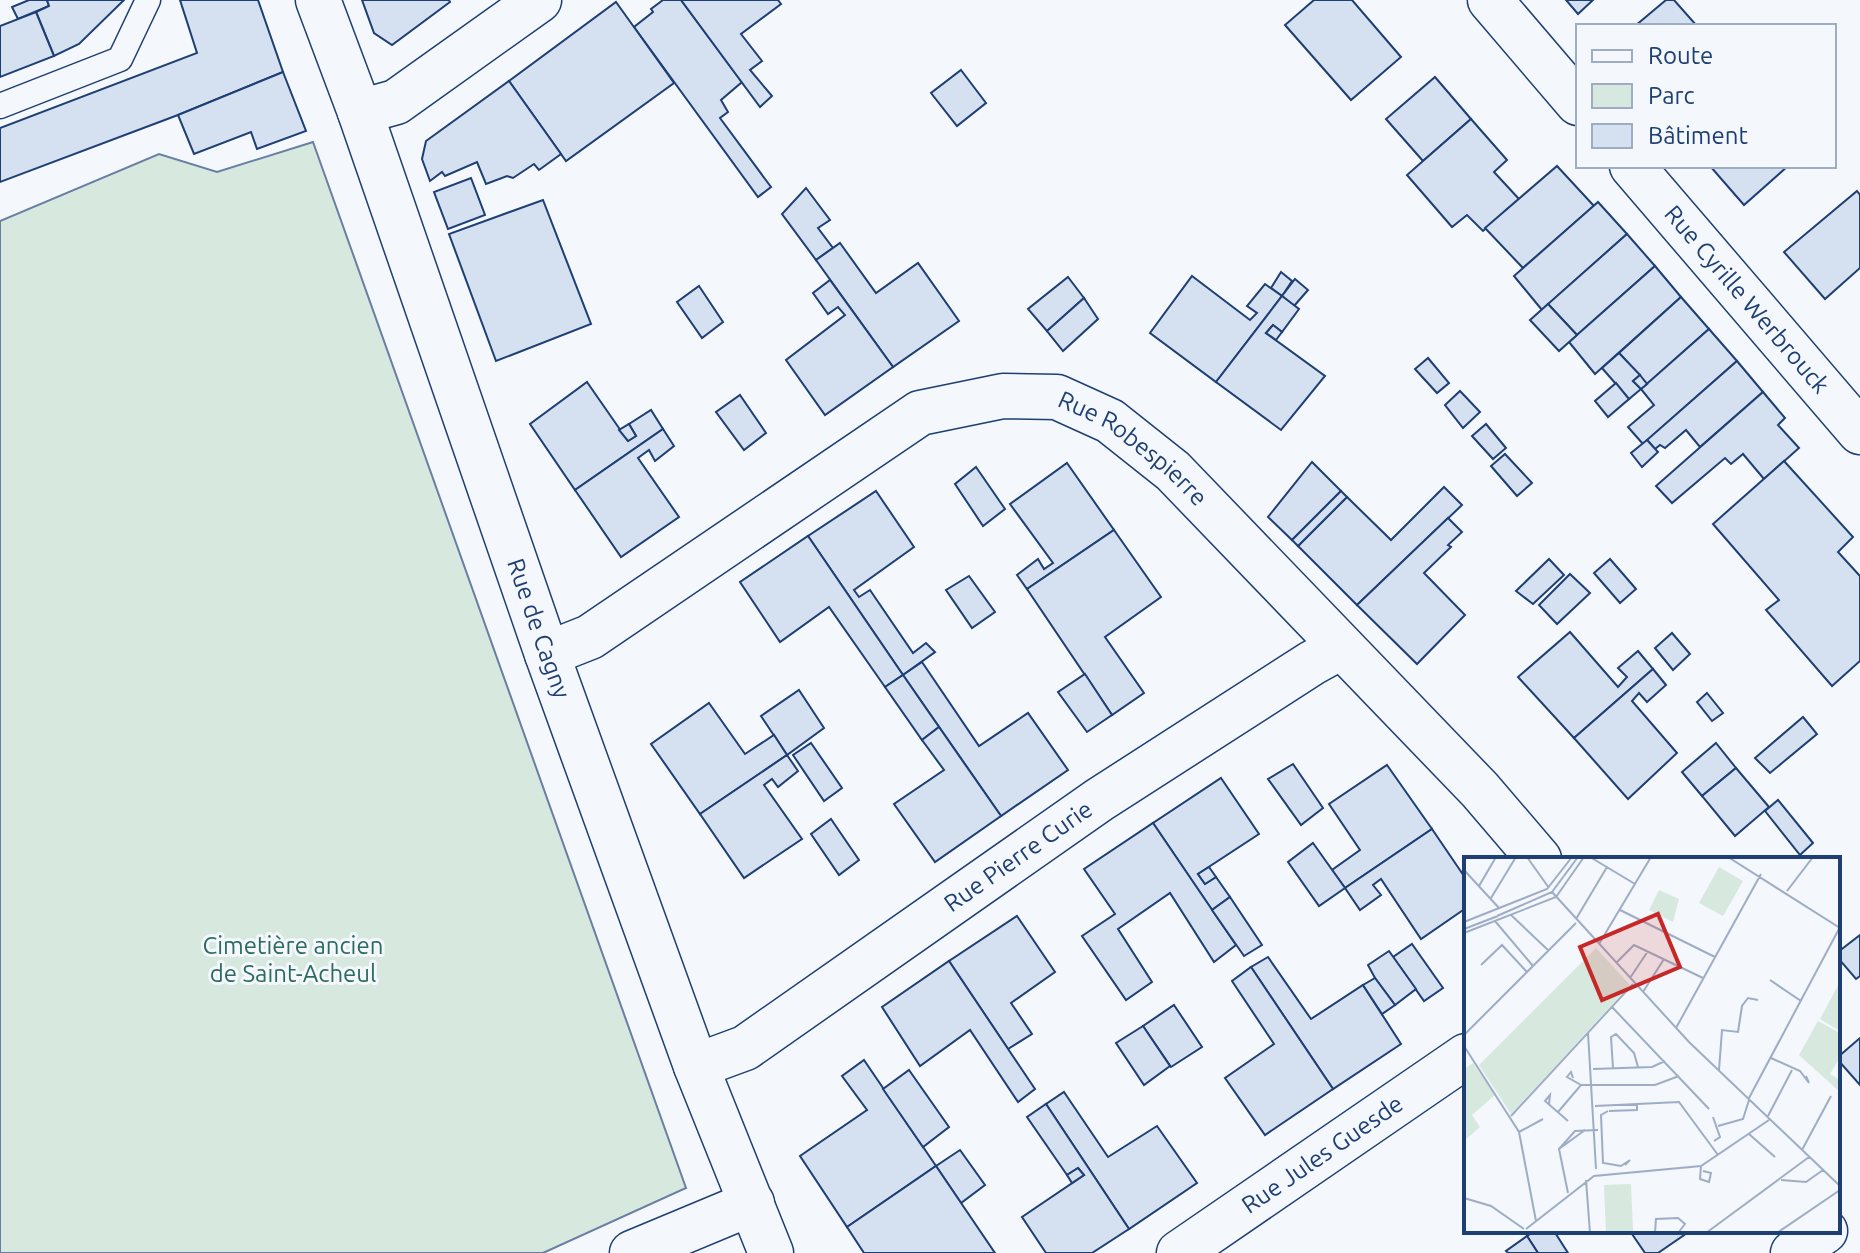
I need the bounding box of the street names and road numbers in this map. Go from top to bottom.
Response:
street label: Rue Cyrille Werbrouck [1659,200,1835,399]
street label: Rue Robespierre [1054,385,1213,511]
street label: Rue de Cagny [502,555,576,702]
street label: Rue Pierre Curie [939,795,1097,917]
street label: Rue Jules Guesde [1237,1089,1408,1219]

